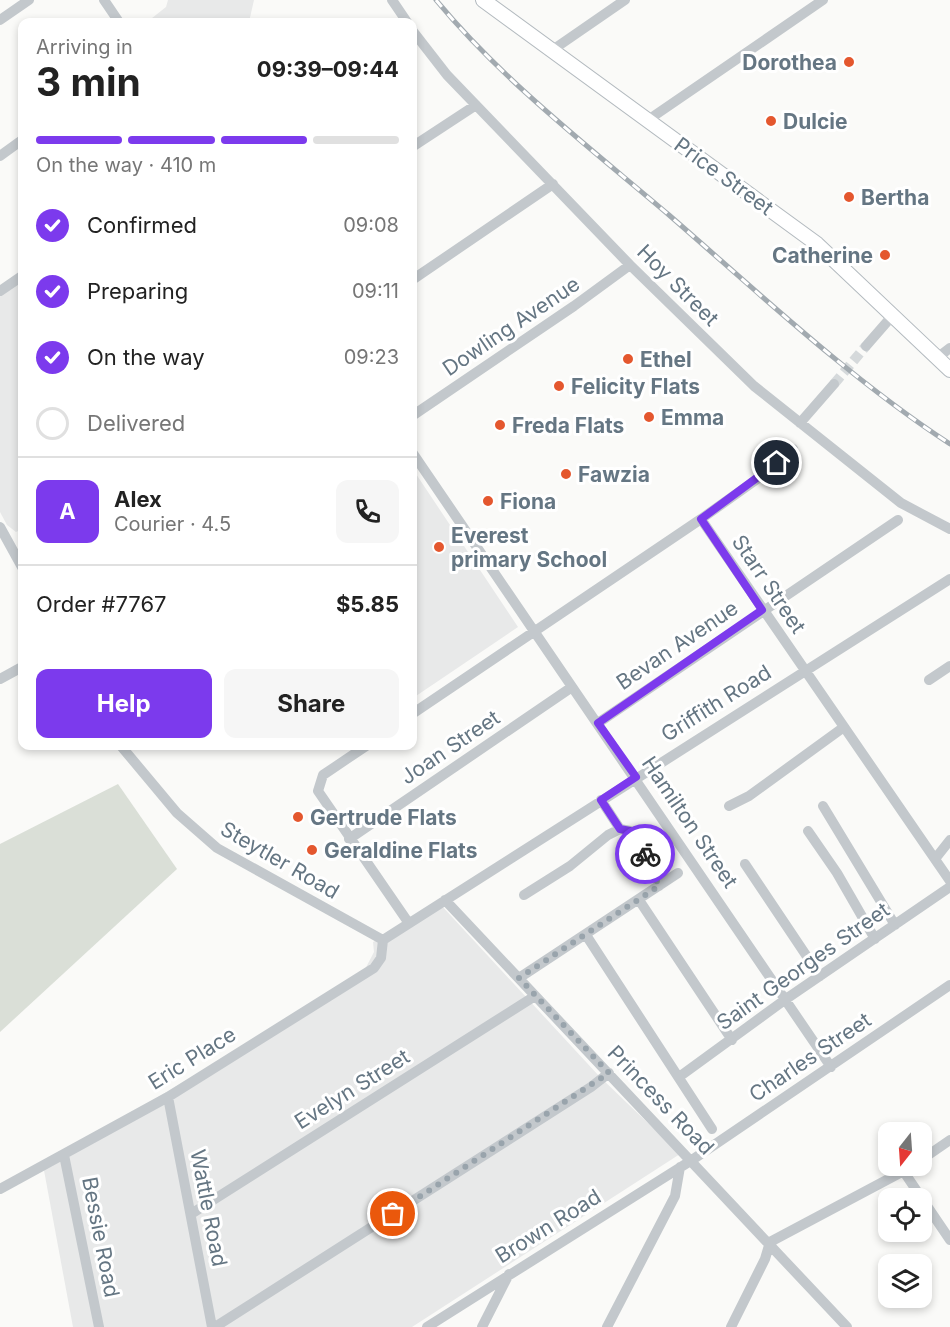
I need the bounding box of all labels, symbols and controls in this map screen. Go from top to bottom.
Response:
text: Arriving in [36,35,133,59]
place label: Dorothea [742,50,837,75]
marker: Dorothea [842,55,856,69]
text: 09:39–09:44 [257,56,399,82]
text: 3 min [36,58,141,105]
place label: Dulcie [783,109,848,134]
marker: Dulcie [764,114,778,128]
street label: Price Street [670,132,778,220]
text: On the way · 410 m [36,153,216,177]
place label: Bertha [861,185,929,210]
marker: Bertha [842,190,856,204]
icon: check [36,209,69,242]
text: Confirmed [87,212,197,238]
text: 09:08 [343,213,399,237]
street label: Hoy Street [632,239,724,331]
place label: Catherine [772,243,873,268]
marker: Catherine [878,248,892,262]
street label: Dowling Avenue [438,271,584,381]
icon: check [36,275,69,308]
text: Preparing [87,278,188,304]
text: 09:11 [352,279,399,303]
icon: check [36,341,69,374]
text: On the way [87,344,205,370]
text: 09:23 [344,345,399,369]
place label: Ethel [640,347,692,372]
marker: Ethel [621,352,635,366]
place label: Felicity Flats [571,374,700,399]
marker: Felicity Flats [552,379,566,393]
place label: Emma [661,405,724,430]
text: Delivered [87,410,185,436]
marker: Emma [642,410,656,424]
place label: Freda Flats [512,413,624,438]
marker: Freda Flats [493,418,507,432]
pin [751,437,802,488]
icon: home [760,446,793,479]
place label: Fawzia [578,462,650,487]
marker: Fawzia [559,467,573,481]
button: phone [336,480,399,543]
text: Alex [114,486,162,512]
place label: Fiona [500,489,556,514]
marker: Fiona [481,494,495,508]
text: A [59,498,76,524]
text: Courier · 4.5 [114,512,231,536]
place label: Everest primary School [451,523,607,572]
street label: Starr Street [727,530,811,638]
marker: Everest primary School [432,540,446,554]
text: Order #7767 [36,591,167,617]
text: $5.85 [336,591,399,617]
street label: Bevan Avenue [611,595,743,695]
street label: Griffith Road [657,659,775,747]
button: Help [36,669,212,738]
button: Share [224,669,399,738]
street label: Joan Street [396,705,504,789]
street label: Hamilton Street [637,752,743,893]
place label: Gertrude Flats [310,805,457,830]
marker: Gertrude Flats [291,810,305,824]
street label: Steytler Road [216,816,344,904]
courier [615,824,675,884]
place label: Geraldine Flats [324,838,477,863]
icon: bike [629,838,662,871]
marker: Geraldine Flats [305,843,319,857]
street label: Saint Georges Street [712,897,894,1035]
street label: Charles Street [744,1007,876,1107]
street label: Eric Place [144,1021,240,1095]
street label: Princess Road [603,1040,719,1160]
street label: Evelyn Street [290,1044,414,1134]
north arrow [878,1122,932,1176]
map controls [878,1122,932,1308]
street label: Wattle Road [185,1147,233,1269]
street label: Bessie Road [77,1175,125,1299]
street label: Brown Road [491,1184,605,1268]
pin [367,1188,418,1239]
button: locate [878,1188,932,1242]
icon: bag [376,1197,409,1230]
button: layers [878,1254,932,1308]

